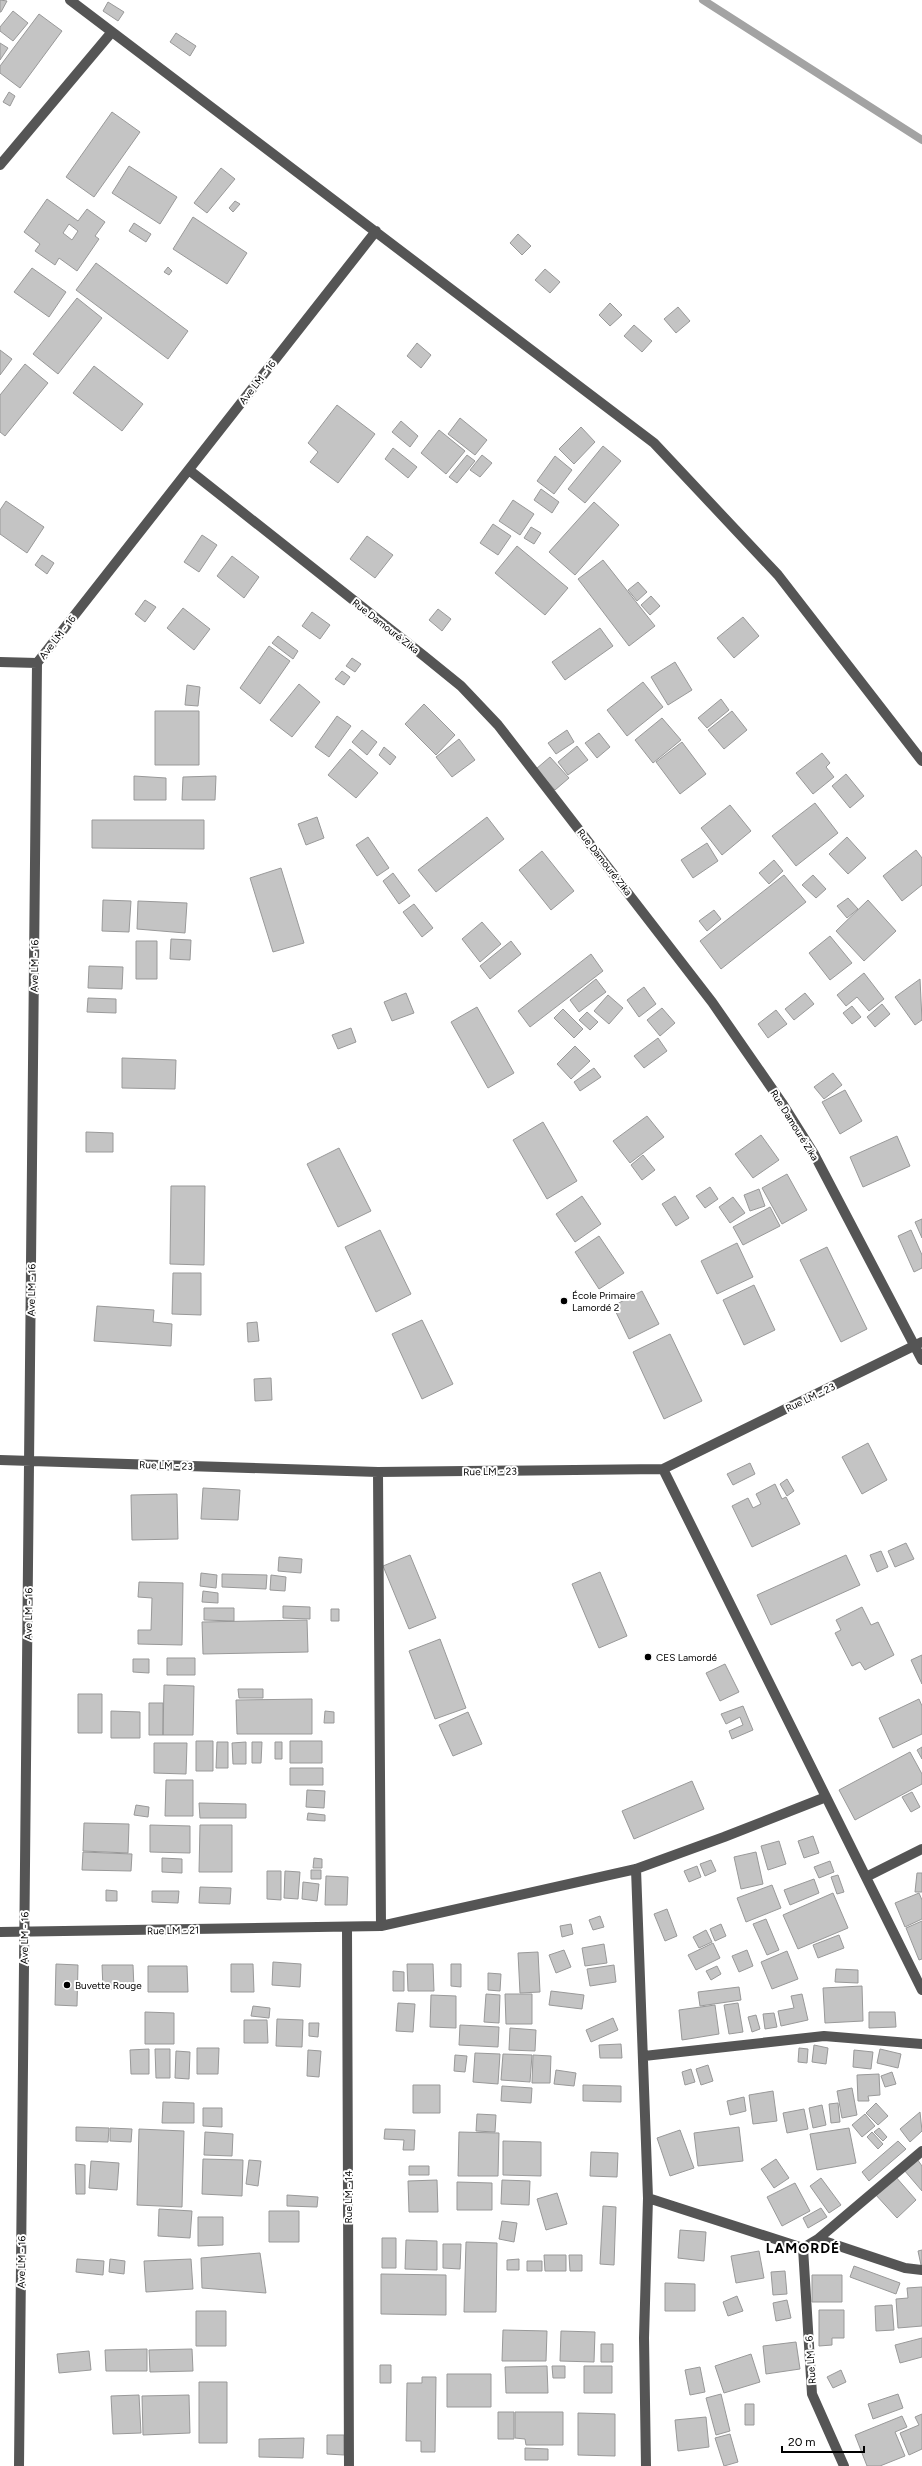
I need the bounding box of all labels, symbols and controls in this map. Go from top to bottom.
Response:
street label: Ave LM - 16 [236,357,279,407]
street label: Rue Damouré Zika [350,596,422,657]
street label: Ave LM - 16 [36,612,79,662]
street label: Rue Damouré Zika [574,826,635,898]
street label: Ave LM - 16 [28,939,41,992]
street label: Rue Damouré Zika [767,1087,822,1163]
street label: Ave LM - 16 [25,1263,38,1316]
place label: École Primaire Lamordé 2 [572,1289,636,1314]
marker: École Primaire Lamordé 2 [559,1296,569,1306]
street label: Rue LM - 23 [783,1380,837,1415]
street label: Rue LM - 23 [139,1458,193,1473]
street label: Rue LM - 23 [463,1465,517,1478]
street label: Ave LM - 16 [22,1587,35,1640]
place label: CES Lamordé [656,1651,718,1664]
marker: CES Lamordé [643,1652,653,1662]
street label: Ave LM - 16 [18,1911,31,1964]
street label: Rue LM - 21 [147,1924,199,1937]
place label: Buvette Rouge [75,1979,142,1992]
marker: Buvette Rouge [62,1980,72,1990]
street label: Rue LM - 14 [342,2171,355,2223]
street label: Ave LM - 16 [15,2235,28,2288]
district label: LAMORDÉ [766,2240,840,2257]
street label: Rue LM - 6 [802,2335,819,2384]
scale bar [782,2428,864,2454]
text: 20 m [788,2435,816,2449]

